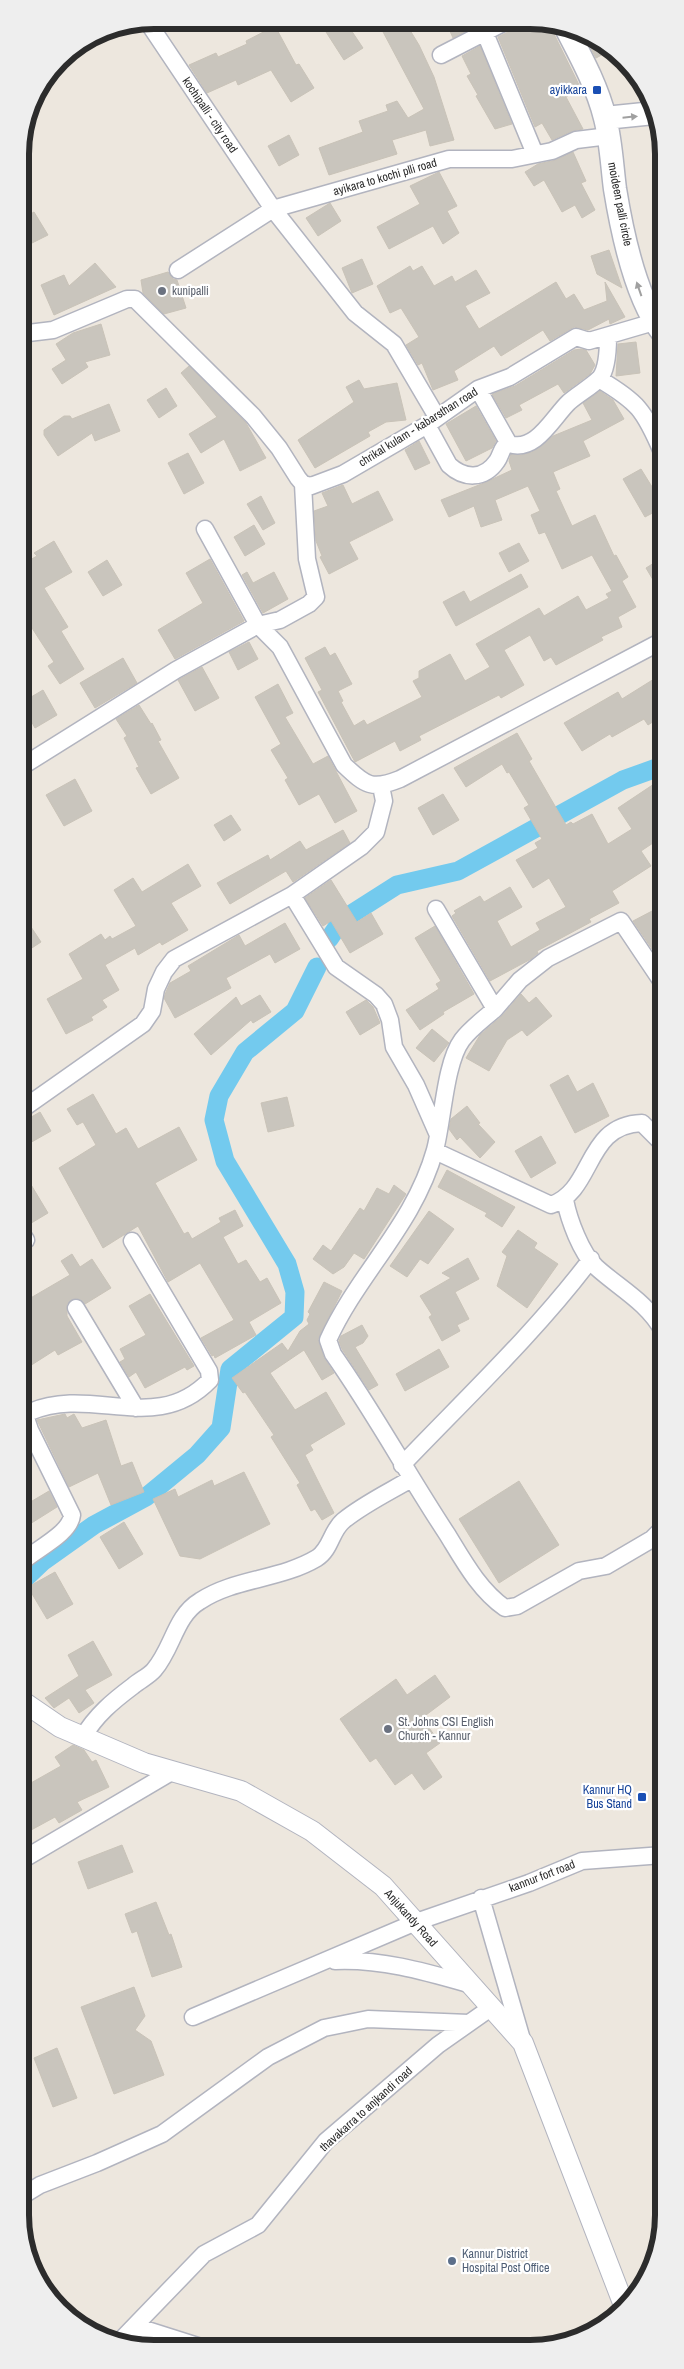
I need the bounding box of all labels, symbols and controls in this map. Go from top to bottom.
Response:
street label: kochipalli - city road [179,74,241,156]
place label: ayikkara [550,82,588,98]
marker: ayikkara [591,84,603,96]
one-way arrow [622,113,638,121]
street label: ayikara to kochi plli road [331,155,439,199]
street label: moideen palli circle [604,161,636,247]
one-way arrow [635,282,642,297]
place label: kunipalli [172,283,209,299]
marker: kunipalli [156,285,168,297]
street label: chrikal kulam - kabarsthan road [355,384,481,470]
place label: St. Johns CSI English Church - Kannur [398,1714,494,1744]
marker: St. Johns CSI English Church - Kannur [382,1723,394,1735]
place label: Kannur HQ Bus Stand [583,1782,632,1812]
marker: Kannur HQ Bus Stand [636,1791,648,1803]
street label: kannur fort road [507,1856,577,1896]
street label: Anjukandy Road [380,1885,441,1950]
street label: thavakarra to anjkandi road [316,2063,416,2155]
place label: Kannur District Hospital Post Office [462,2246,549,2276]
marker: Kannur District Hospital Post Office [446,2255,458,2267]

